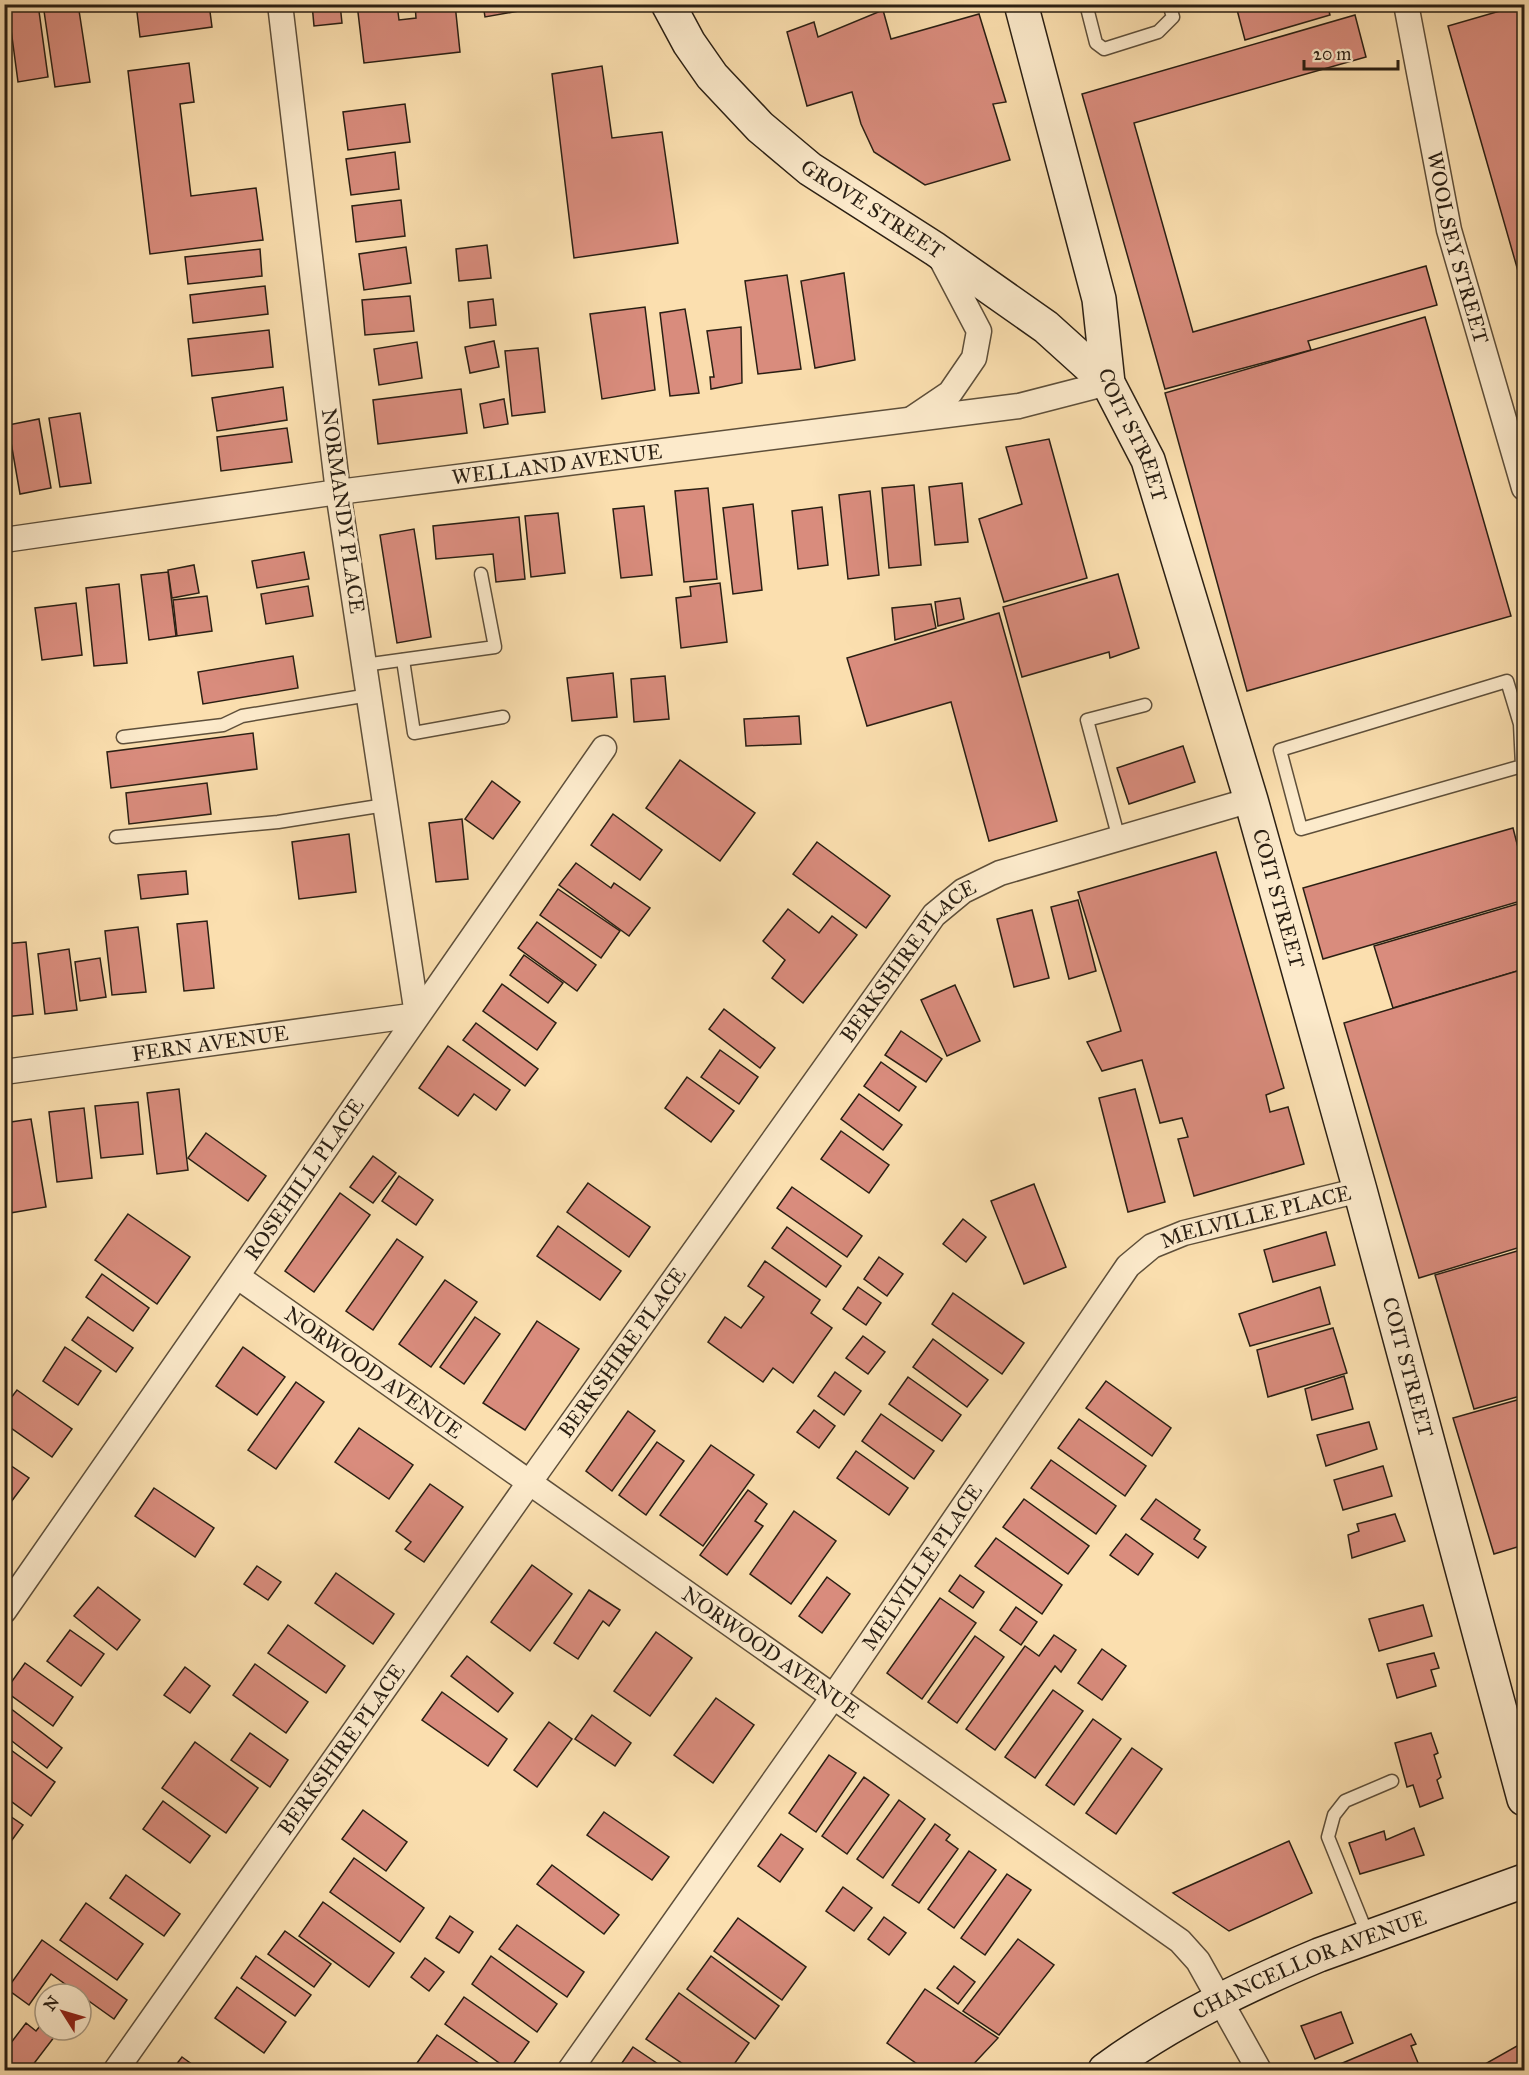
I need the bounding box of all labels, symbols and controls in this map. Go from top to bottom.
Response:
scale bar [1304,33,1398,71]
text: 20 m [1313,43,1351,65]
street label: WOOLSEY STREET [1421,149,1494,347]
street label: GROVE STREET [795,154,949,264]
street label: COIT STREET [1094,367,1173,504]
street label: NORMANDY PLACE [316,407,370,615]
street label: WELLAND AVENUE [450,438,663,491]
street label: COIT STREET [1247,826,1310,971]
street label: BERKSHIRE PLACE [835,874,980,1047]
street label: FERN AVENUE [130,1020,290,1067]
street label: ROSEHILL PLACE [239,1093,370,1265]
street label: MELVILLE PLACE [1157,1180,1354,1254]
street label: BERKSHIRE PLACE [552,1262,692,1443]
street label: COIT STREET [1376,1294,1439,1440]
street label: NORWOOD AVENUE [280,1301,468,1444]
street label: MELVILLE PLACE [856,1479,988,1655]
street label: NORWOOD AVENUE [677,1581,865,1724]
street label: BERKSHIRE PLACE [272,1659,411,1840]
street label: CHANCELLOR AVENUE [1188,1904,1430,2025]
north arrow [33,1982,93,2042]
text: N [40,1992,63,2014]

